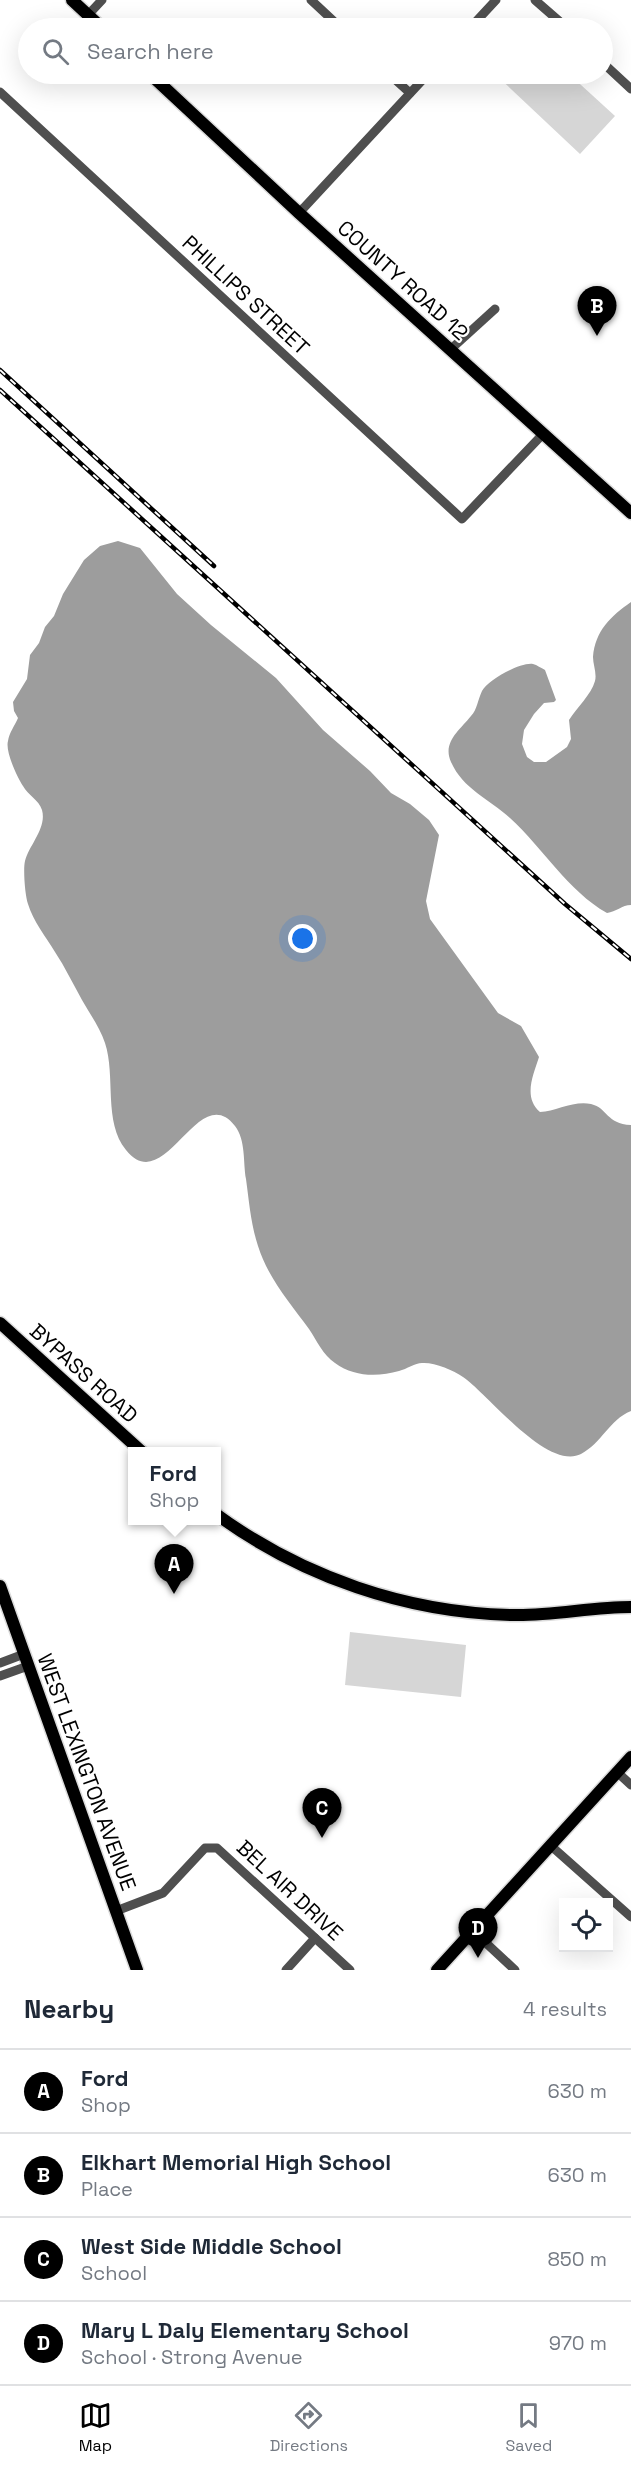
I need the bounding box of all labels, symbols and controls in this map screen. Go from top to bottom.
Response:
search box [18,18,613,84]
icon: search [39,35,72,68]
text: Search here [87,37,214,65]
street label: COUNTY ROAD 12 [332,214,474,346]
street label: PHILLIPS STREET [177,229,315,361]
pin: B [578,286,616,336]
your location [288,924,317,953]
street label: BYPASS ROAD [24,1317,144,1429]
popup [128,1447,221,1525]
text: Ford [150,1459,197,1487]
text: Shop [150,1487,199,1513]
pin: A [154,1544,194,1594]
street label: WEST LEXINGTON AVENUE [32,1650,142,1894]
pin: C [302,1788,342,1838]
street label: BEL AIR DRIVE [231,1834,349,1946]
map controls [559,1898,613,1952]
button: locate [559,1898,613,1952]
pin: D [458,1908,498,1958]
text: Nearby [24,1992,114,2026]
text: 4 results [523,1996,607,2022]
text: Ford [81,2064,128,2092]
text: A [37,2078,50,2104]
text: 630 m [548,2078,607,2104]
text: Shop [81,2092,131,2118]
text: Elkhart Memorial High School [81,2148,391,2176]
text: B [37,2162,50,2188]
text: 630 m [548,2162,607,2188]
text: Place [81,2176,133,2202]
text: West Side Middle School [81,2232,342,2260]
text: C [37,2246,50,2272]
text: 850 m [547,2246,607,2272]
text: School [81,2260,147,2286]
text: Mary L Daly Elementary School [81,2316,409,2344]
text: D [37,2330,50,2356]
text: 970 m [549,2330,607,2356]
text: School · Strong Avenue [81,2344,303,2370]
tab: Map [79,2399,112,2456]
tab: Directions [270,2399,348,2456]
tab: Saved [506,2399,552,2456]

